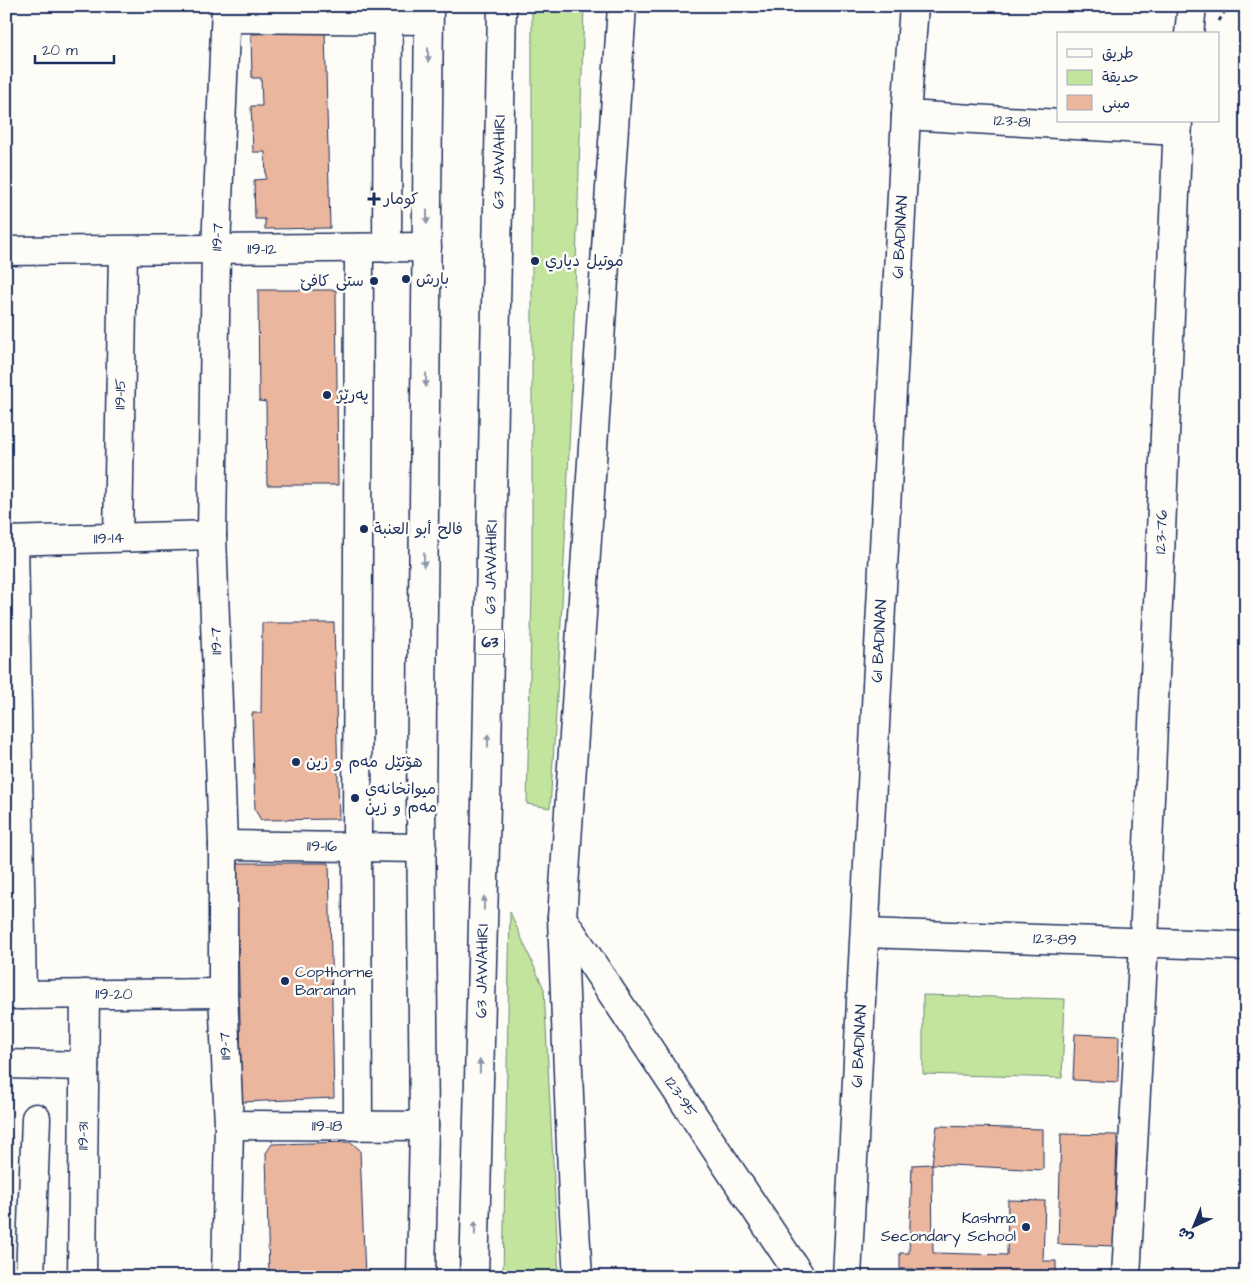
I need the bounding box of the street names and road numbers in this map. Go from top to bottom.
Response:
street label: 123-81 [993,109,1031,133]
street label: 63 JAWAHIRI [487,115,511,209]
street label: 61 BADINAN [887,195,913,279]
street label: 119-7 [206,222,228,251]
street label: 119-12 [247,238,277,260]
street label: 119-15 [109,377,131,410]
street label: 123-76 [1149,510,1173,554]
street label: 63 JAWAHIRI [479,520,503,614]
street label: 119-14 [93,526,125,550]
street label: 61 BADINAN [866,599,892,683]
street label: 119-7 [205,626,227,655]
road number: 63 [476,630,504,654]
street label: 119-16 [307,835,337,857]
street label: 63 JAWAHIRI [470,924,494,1018]
street label: 123-89 [1033,927,1077,951]
street label: 119-20 [95,983,133,1005]
street label: 61 BADINAN [846,1004,872,1088]
street label: 119-7 [213,1031,237,1061]
street label: 123-95 [659,1072,703,1122]
street label: 119-18 [312,1115,342,1137]
street label: 119-31 [72,1122,94,1150]

